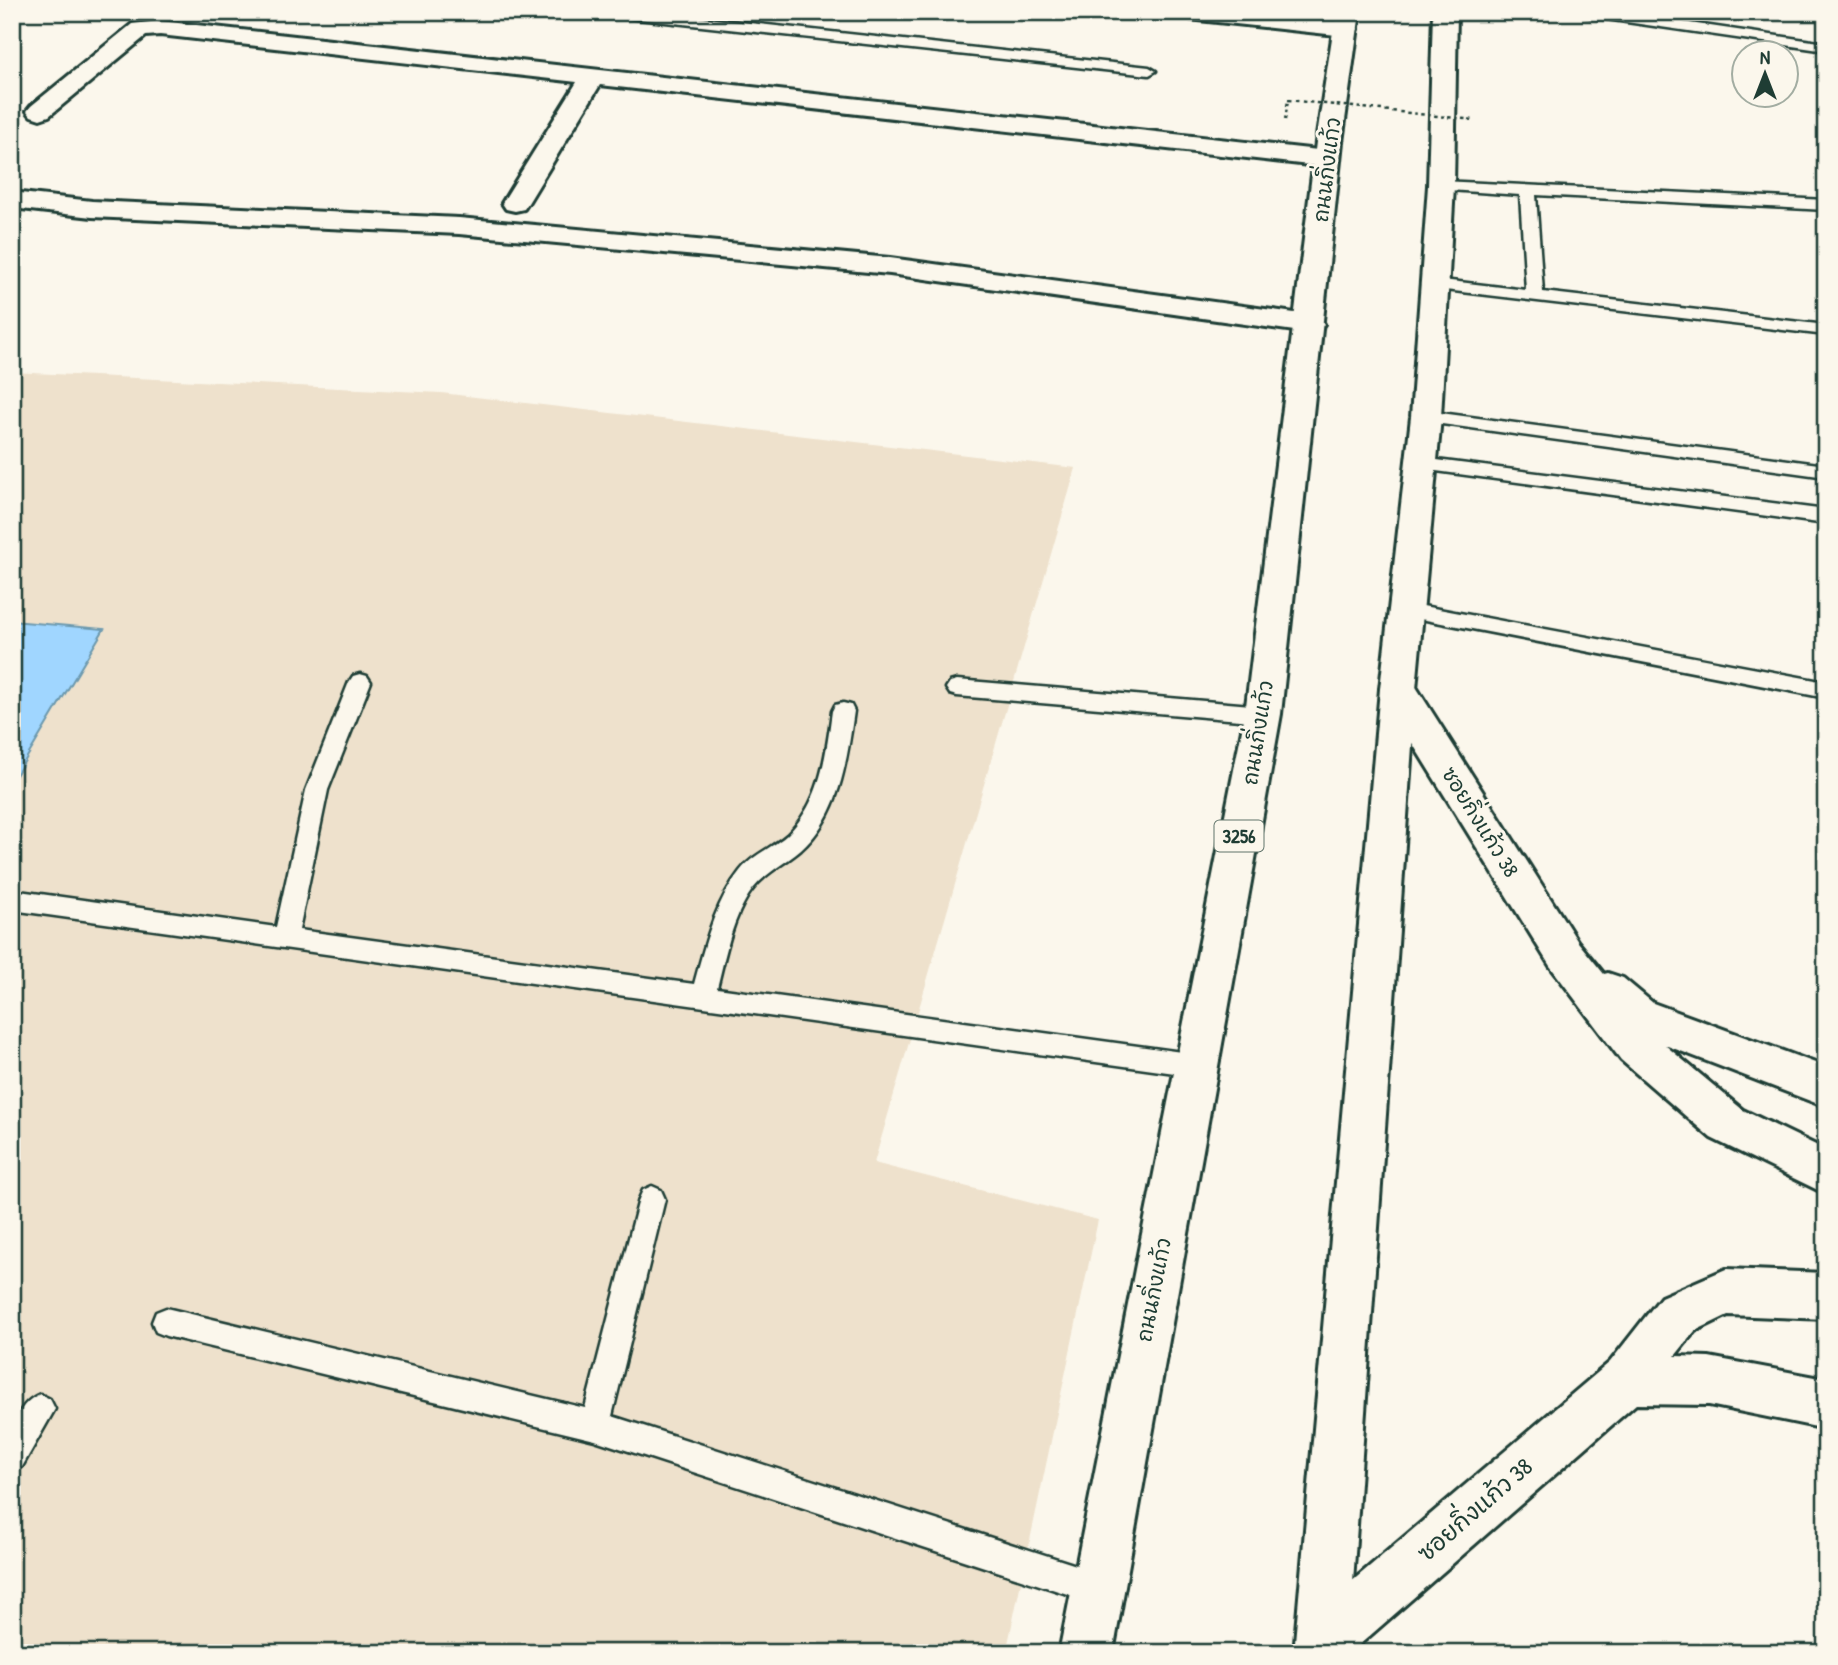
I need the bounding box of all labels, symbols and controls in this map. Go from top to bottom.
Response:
north arrow [1730,38,1800,108]
text: N [1760,44,1770,70]
street label: ถนนกิ่งแก้ว [1304,116,1347,224]
street label: ถนนกิ่งแก้ว [1233,678,1280,787]
street label: ซอยกิ่งแก้ว 38 [1435,760,1528,882]
road number: 3256 [1214,820,1264,852]
street label: ถนนกิ่งแก้ว [1127,1235,1178,1344]
street label: ซอยกิ่งแก้ว 38 [1407,1447,1539,1568]

